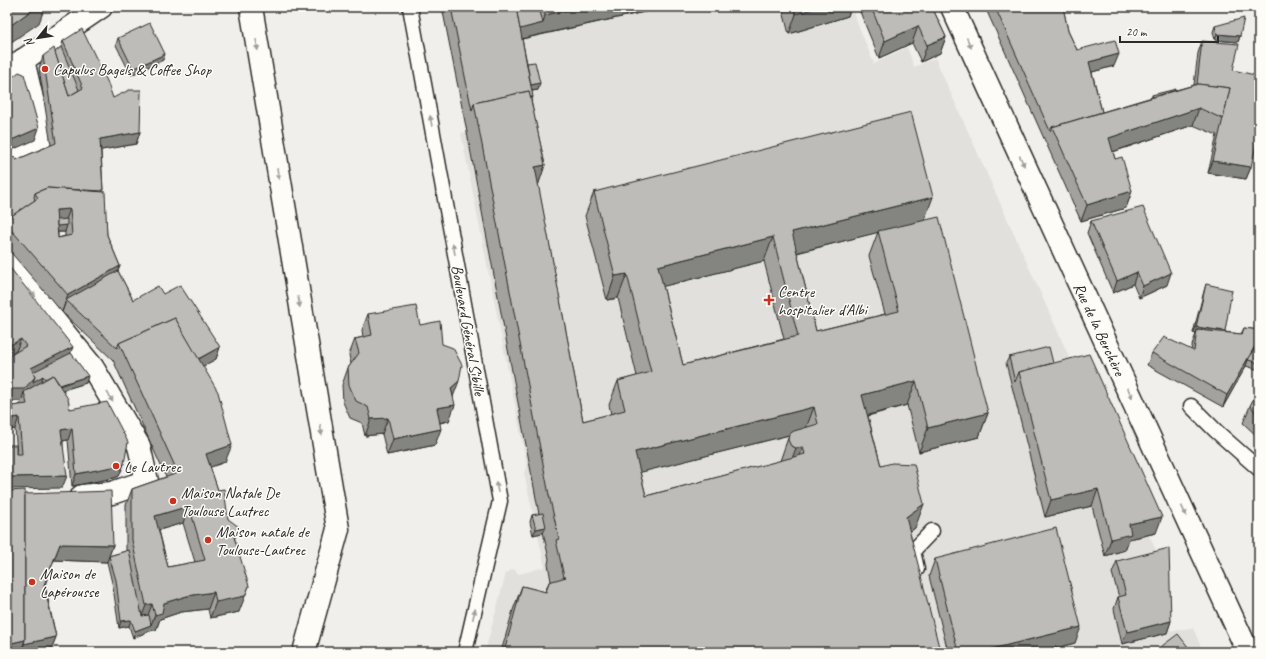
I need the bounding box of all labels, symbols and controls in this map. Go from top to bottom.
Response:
north arrow [18,18,58,58]
scale bar [1120,18,1218,44]
text: 20 m [1126,24,1148,40]
text: N [20,35,37,49]
one-way arrow [966,37,972,49]
one-way arrow [255,39,261,52]
place label: Capulus Bagels & Coffee Shop [53,60,212,80]
marker: Capulus Bagels & Coffee Shop [40,64,50,74]
one-way arrow [428,115,434,127]
one-way arrow [1019,155,1025,166]
one-way arrow [276,168,282,180]
one-way arrow [451,243,457,255]
street label: Boulevard Général Sibille [447,263,490,399]
street label: Rue de la Berchère [1069,280,1130,381]
place label: Centre hospitalier d'Albi [778,282,869,320]
one-way arrow [27,288,36,299]
marker: Centre hospitalier d'Albi [763,294,775,306]
one-way arrow [297,296,303,308]
one-way arrow [1127,387,1133,399]
one-way arrow [107,391,114,403]
one-way arrow [318,424,324,436]
place label: Le Lautrec [124,457,182,477]
marker: Le Lautrec [111,461,121,471]
one-way arrow [494,481,500,493]
place label: Maison Natale De Toulouse Lautrec [181,483,281,521]
marker: Maison Natale De Toulouse Lautrec [168,496,178,506]
one-way arrow [1181,506,1187,517]
place label: Maison natale de Toulouse-Lautrec [216,522,311,560]
marker: Maison natale de Toulouse-Lautrec [203,535,213,545]
place label: Maison de Lapérousse [40,564,100,602]
marker: Maison de Lapérousse [27,577,37,587]
one-way arrow [471,608,477,620]

